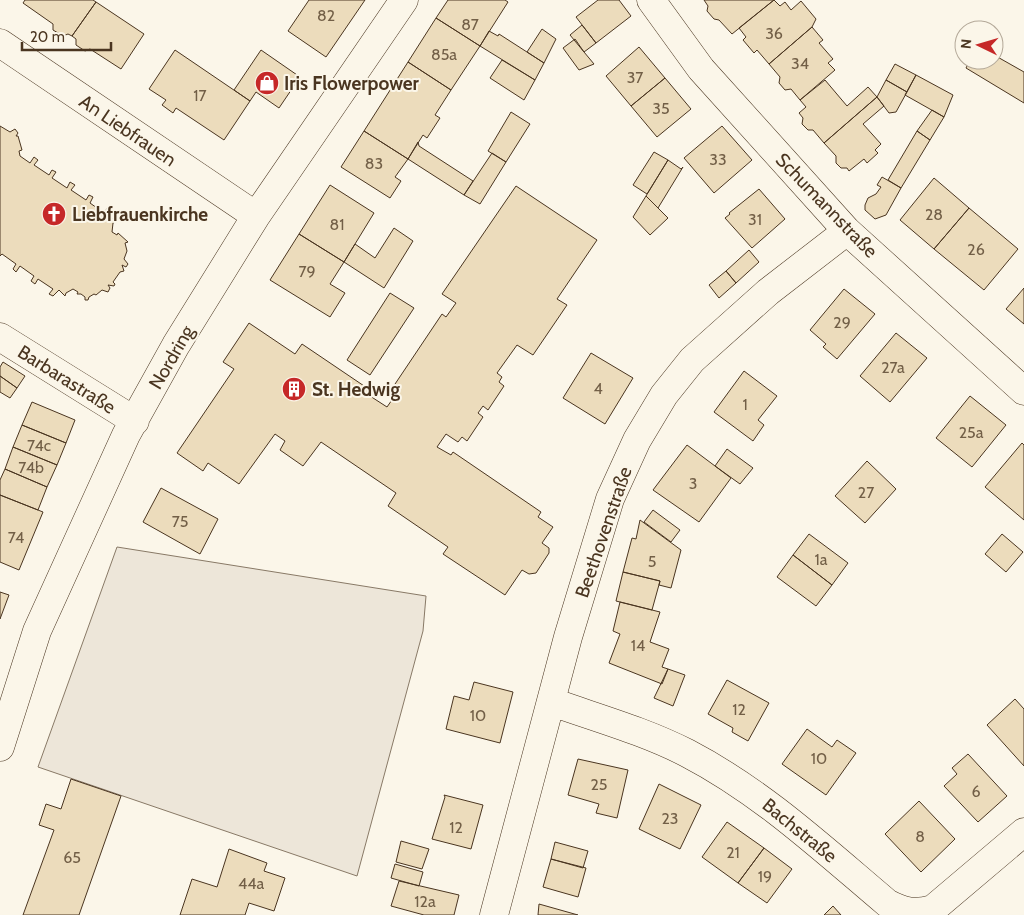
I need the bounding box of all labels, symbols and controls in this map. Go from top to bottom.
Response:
house number: 82 [317,6,335,25]
house number: 87 [461,15,479,34]
scale bar [22,20,111,52]
north arrow [954,20,1004,70]
house number: 36 [765,24,783,43]
text: 20 m [30,28,65,46]
text: N [957,38,975,50]
house number: 85a [431,45,457,64]
house number: 34 [791,54,809,73]
house number: 37 [627,68,643,87]
shop icon: Iris Flowerpower [254,70,280,96]
place label: Iris Flowerpower [284,72,420,95]
house number: 17 [193,86,207,105]
street label: An Liebfrauen [75,90,181,171]
house number: 35 [652,99,670,118]
street label: Schumannstraße [771,148,883,263]
house number: 33 [709,150,727,169]
house number: 83 [365,154,383,173]
church icon: Liebfrauenkirche [41,201,67,227]
place label: Liebfrauenkirche [72,203,208,226]
house number: 28 [925,205,943,224]
house number: 31 [748,210,762,229]
house number: 81 [330,215,344,234]
house number: 26 [967,240,985,259]
house number: 79 [298,262,316,281]
house number: 29 [833,313,851,332]
street label: Nordring [144,321,199,393]
street label: Barbarastraße [14,340,120,419]
house number: 27a [881,358,905,377]
building icon: St. Hedwig [281,376,307,402]
place label: St. Hedwig [312,378,400,401]
house number: 4 [593,379,603,398]
house number: 1 [742,395,748,414]
house number: 25a [959,423,984,442]
house number: 74c [27,436,51,455]
house number: 74b [18,458,44,477]
street label: Beethovenstraße [570,463,637,601]
house number: 3 [689,474,697,493]
house number: 27 [858,483,874,502]
house number: 75 [172,512,188,531]
house number: 74 [8,528,24,547]
house number: 1a [815,550,828,569]
house number: 5 [648,552,656,571]
house number: 14 [631,636,645,655]
house number: 12 [732,700,746,719]
house number: 10 [470,706,486,725]
house number: 10 [811,749,827,768]
house number: 25 [590,775,608,794]
house number: 6 [971,782,981,801]
street label: Bachstraße [758,793,842,868]
house number: 23 [661,809,679,828]
house number: 12 [449,818,463,837]
house number: 8 [915,827,925,846]
house number: 21 [726,843,740,862]
house number: 65 [63,848,81,867]
house number: 19 [758,867,772,886]
house number: 44a [238,874,264,893]
house number: 12a [414,892,436,911]

